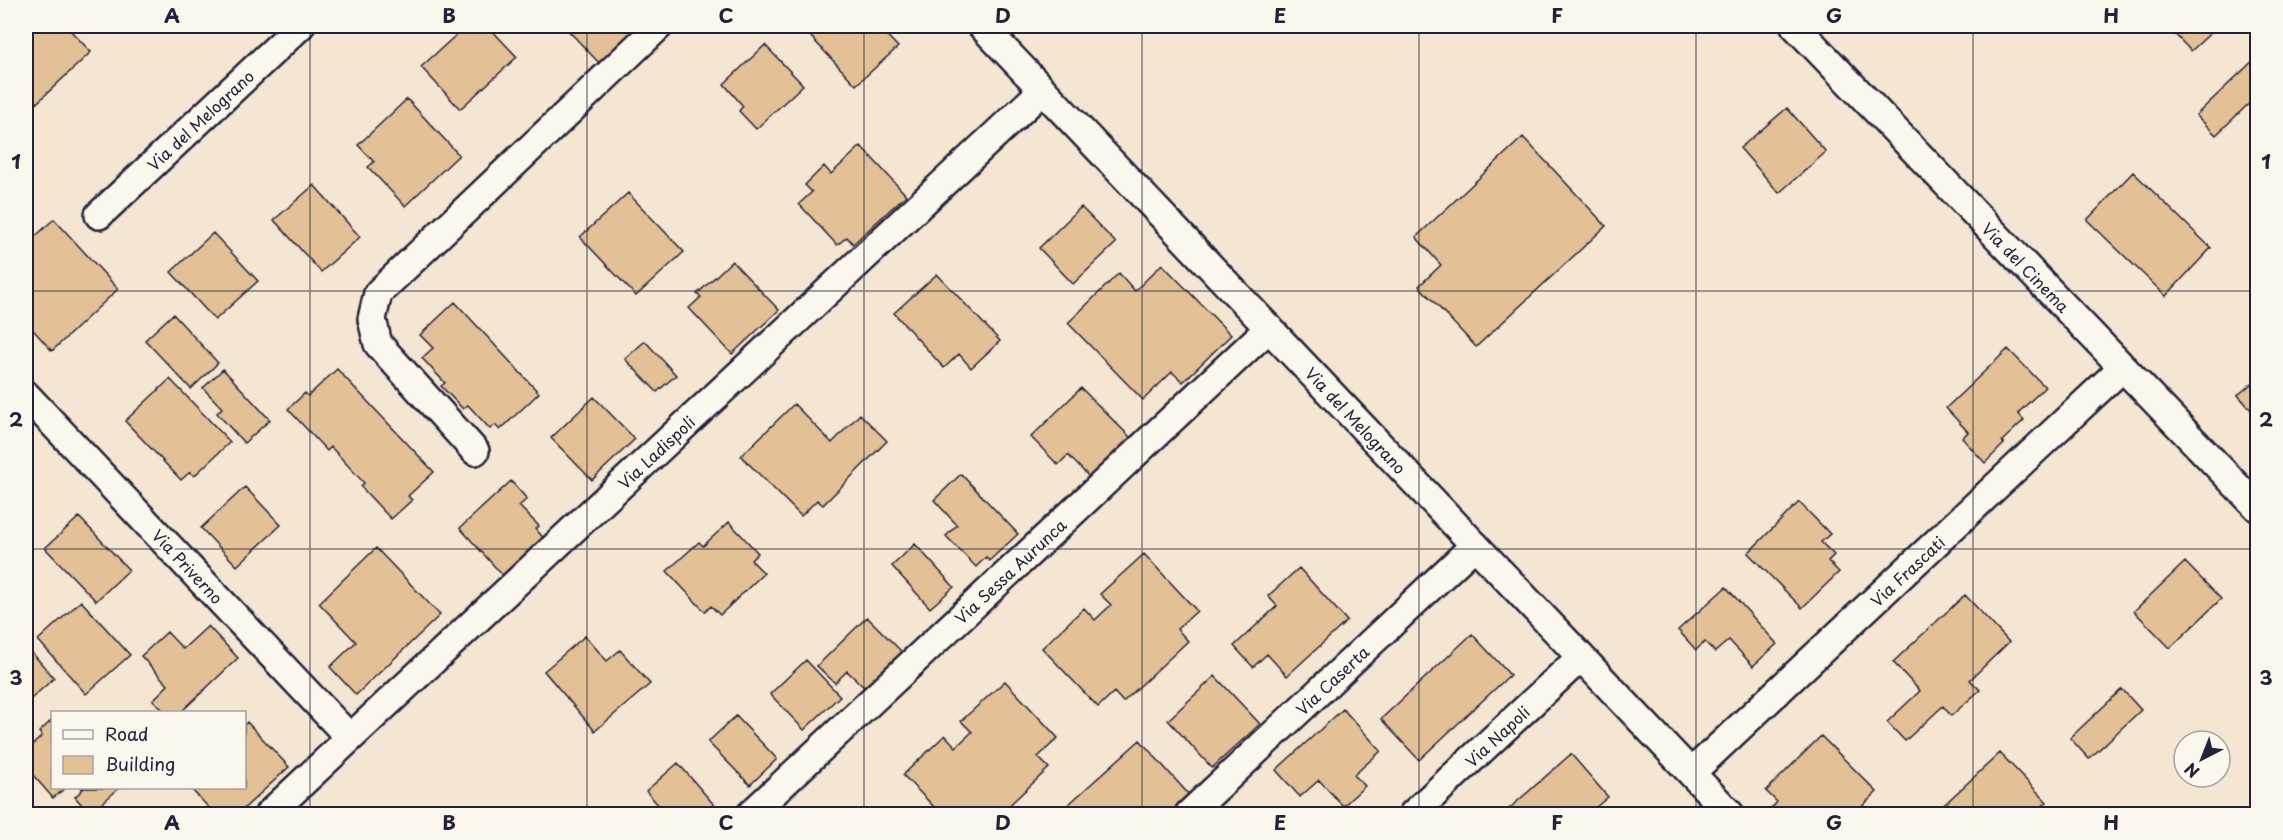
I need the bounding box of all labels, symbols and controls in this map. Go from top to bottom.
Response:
text: A [164,0,180,30]
text: B [442,0,456,30]
text: C [718,0,734,30]
text: D [995,0,1011,30]
text: E [1274,0,1286,30]
text: F [1551,0,1563,30]
text: G [1826,0,1842,30]
text: H [2103,0,2119,30]
street label: Via del Melograno [141,64,259,176]
text: 1 [11,146,21,176]
text: 1 [2261,146,2271,176]
street label: Via del Cinema [1977,217,2075,317]
street label: Via del Melograno [1300,361,1412,479]
text: 2 [9,404,23,434]
text: 2 [2259,404,2273,434]
street label: Via Ladispoli [612,410,700,494]
street label: Via Sessa Aurunca [949,513,1071,629]
street label: Via Priverno [147,523,229,609]
street label: Via Frascati [1864,530,1950,612]
street label: Via Caserta [1290,640,1374,720]
text: 3 [9,662,23,692]
text: 3 [2259,662,2273,692]
street label: Via Napoli [1459,700,1535,772]
legend [51,711,246,789]
text: Road [105,720,149,747]
north arrow [2172,729,2232,789]
text: Building [105,750,175,777]
text: N [2179,758,2204,784]
text: A [164,807,180,837]
text: B [442,807,456,837]
text: C [718,807,734,837]
text: D [995,807,1011,837]
text: E [1274,807,1286,837]
text: F [1551,807,1563,837]
text: G [1826,807,1842,837]
text: H [2103,807,2119,837]

